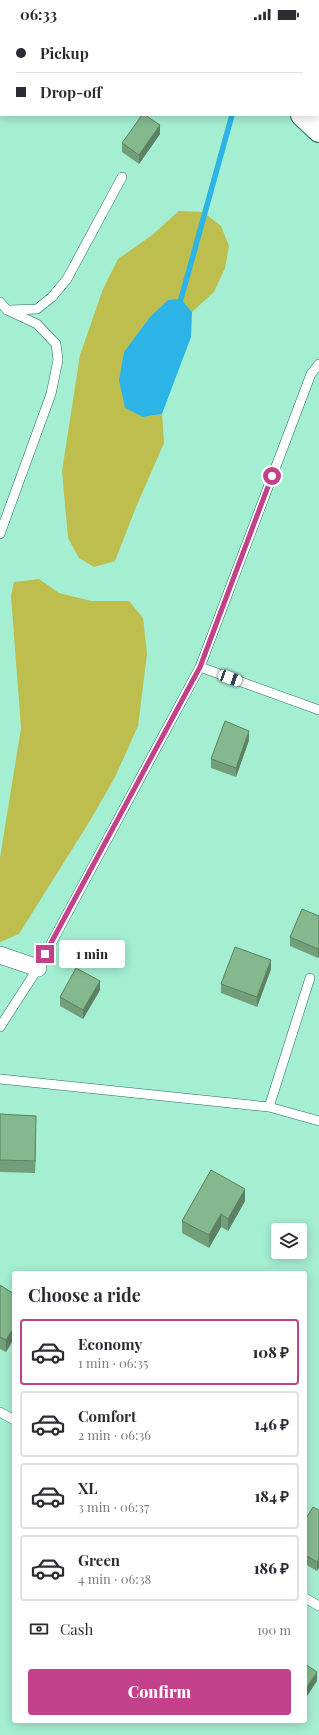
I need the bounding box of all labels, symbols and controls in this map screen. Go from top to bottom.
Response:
text: 06:33 [20,4,57,24]
text: Pickup [40,43,89,63]
text: Drop-off [40,82,102,102]
route start [263,467,281,485]
car [217,668,243,688]
callout: 1 min [59,940,125,968]
route end [36,945,54,963]
text: 1 min [76,945,108,962]
map controls [271,1223,307,1259]
button: layers [271,1223,307,1259]
text: Choose a ride [28,1283,141,1307]
icon: car [30,1334,66,1370]
text: Economy [78,1334,142,1354]
text: 108 ₽ [253,1342,289,1362]
text: 1 min · 06:35 [78,1354,148,1371]
icon: car [30,1406,66,1442]
text: Comfort [78,1406,136,1426]
text: 146 ₽ [254,1414,289,1434]
text: 2 min · 06:36 [78,1426,151,1443]
icon: car [30,1478,66,1514]
text: XL [78,1478,98,1498]
text: 184 ₽ [255,1486,289,1506]
text: 3 min · 06:37 [78,1498,149,1515]
icon: car [30,1550,66,1586]
text: Green [78,1550,120,1570]
text: 186 ₽ [254,1558,289,1578]
text: 4 min · 06:38 [78,1570,151,1587]
icon: cash [28,1618,50,1640]
text: Cash [60,1619,93,1639]
text: 190 m [257,1621,291,1638]
button: Confirm [28,1669,291,1715]

